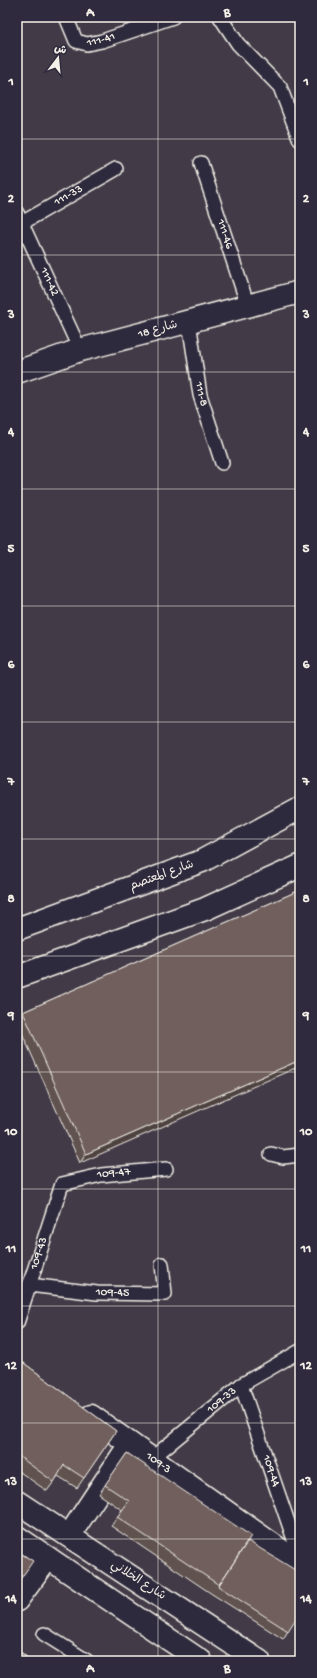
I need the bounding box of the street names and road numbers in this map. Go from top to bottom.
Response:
street label: 111-41 [85,30,117,51]
street label: 111-33 [51,182,86,210]
street label: 111-46 [213,217,236,252]
street label: 111-42 [36,265,61,299]
street label: شارع 18 [136,318,179,342]
street label: 111-8 [191,380,210,409]
street label: شارع المعتصم [128,858,196,894]
street label: 109-47 [95,1165,132,1183]
street label: 109-43 [27,1236,51,1273]
street label: 109-45 [95,1286,129,1300]
street label: 109-33 [204,1384,240,1417]
street label: 109-3 [142,1449,173,1477]
street label: 109-44 [258,1452,283,1489]
street label: شارع الخلاني [107,1557,168,1605]

